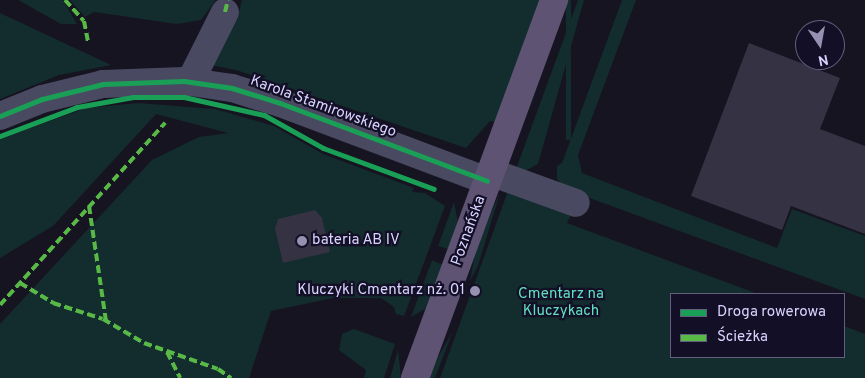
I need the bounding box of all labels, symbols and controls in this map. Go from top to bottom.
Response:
north arrow [795,20,845,70]
text: N [816,50,830,69]
street label: Karola Stamirowskiego [248,72,398,142]
street label: Poznańska [448,194,490,268]
place label: bateria AB IV [312,232,400,250]
marker: bateria AB IV [296,235,308,247]
place label: Kluczyki Cmentarz nż. 01 [297,282,465,300]
marker: Kluczyki Cmentarz nż. 01 [469,285,481,297]
park label: Cmentarz na Kluczykach [518,285,604,320]
legend [670,293,845,358]
text: Droga rowerowa [717,303,826,322]
text: Ścieżka [717,328,768,347]

